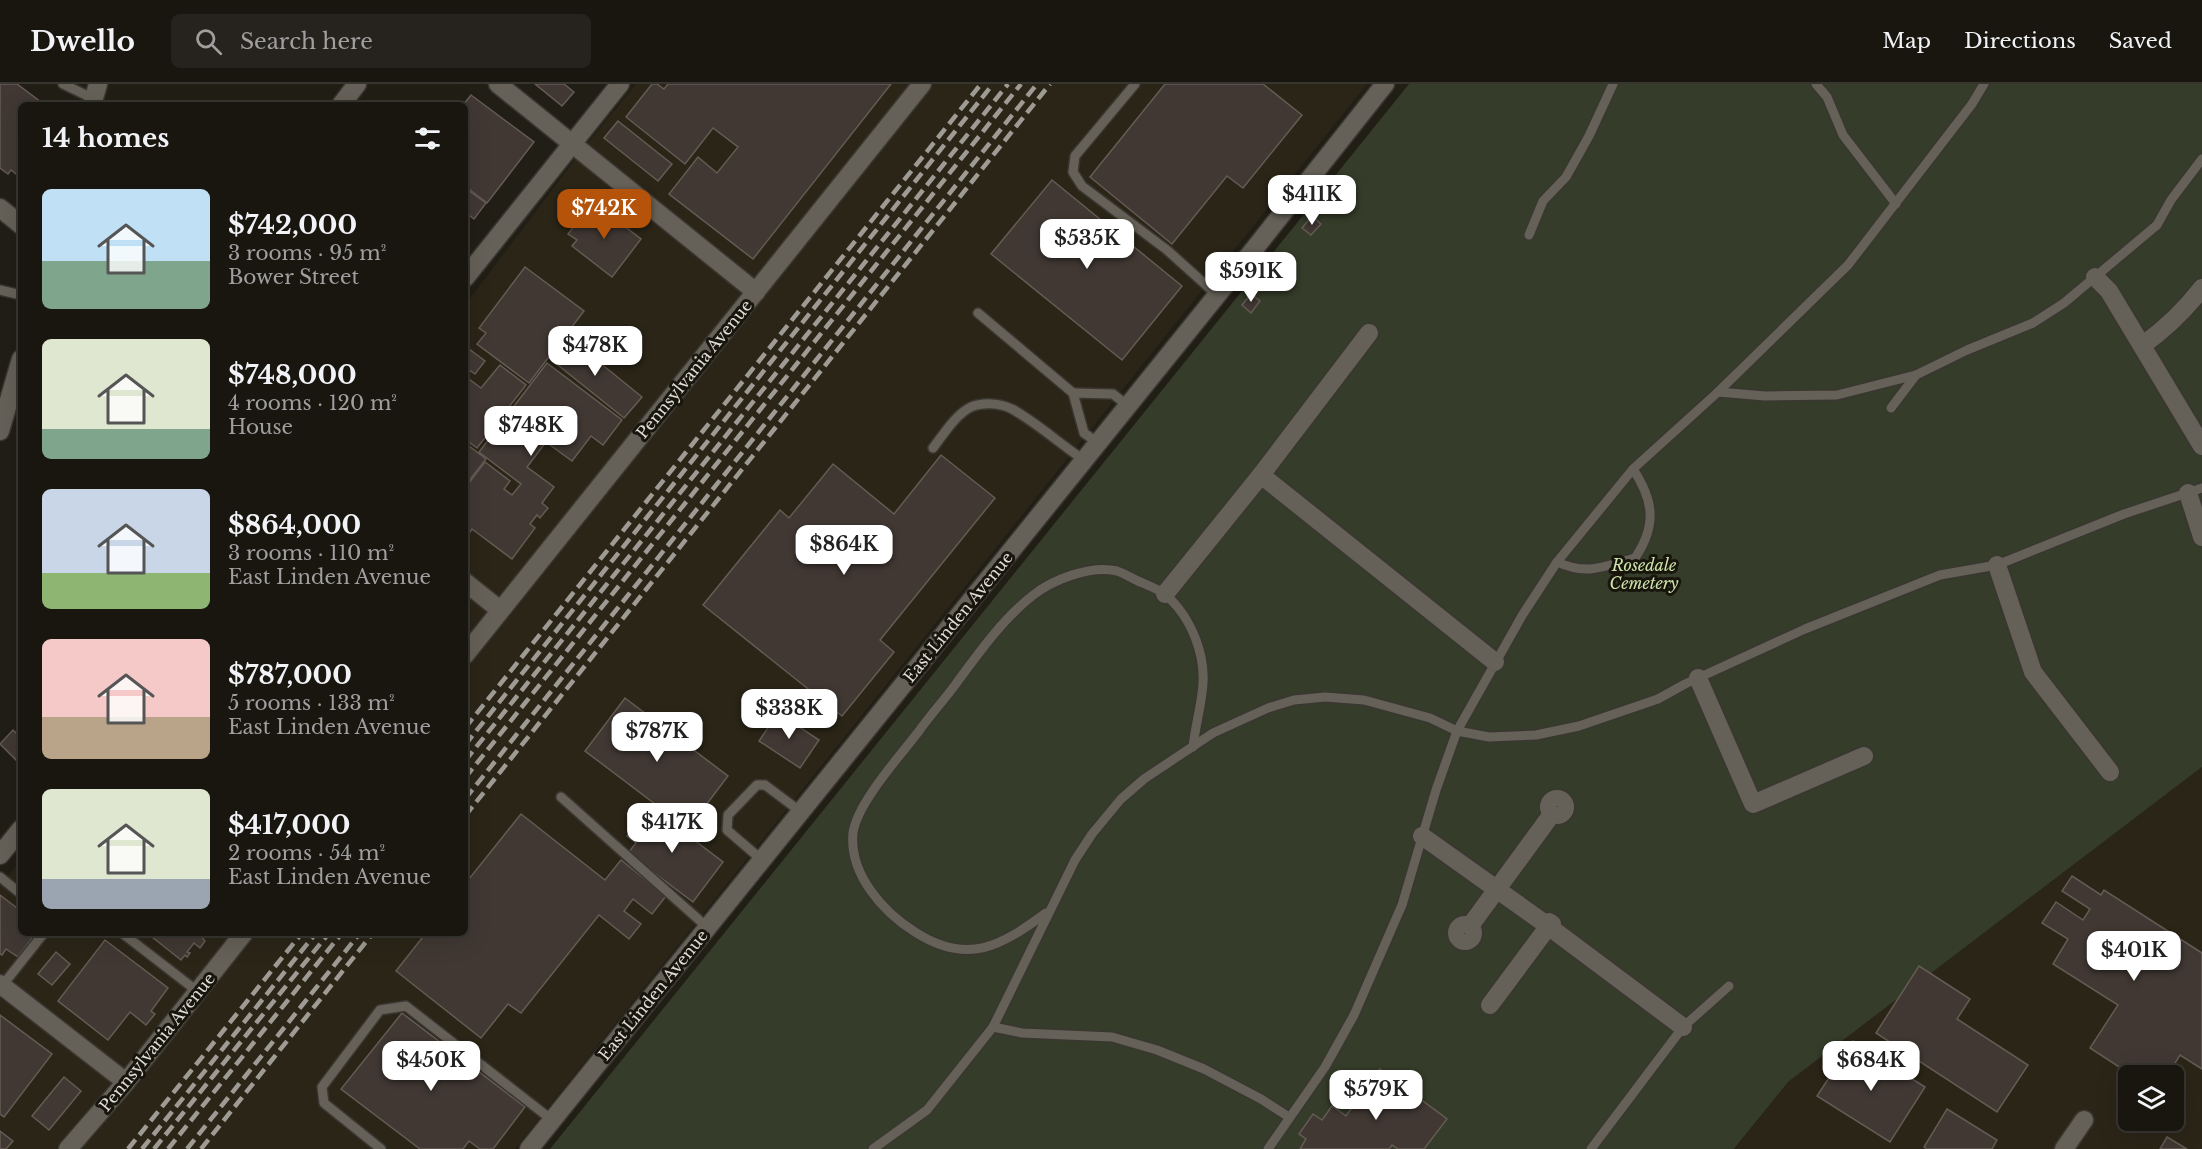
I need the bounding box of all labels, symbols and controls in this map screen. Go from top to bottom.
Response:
search box [171,14,591,68]
text: Dwello [30,24,135,59]
icon: search [192,25,225,58]
text: Search here [240,28,373,55]
text: Map [1882,28,1931,54]
text: Directions [1964,28,2076,54]
text: Saved [2109,28,2172,54]
text: 14 homes [42,122,169,154]
icon: filters [411,122,444,155]
pin: $411K [1270,175,1354,226]
text: $411K [1282,182,1342,206]
pin: $742K [562,189,646,240]
text: $742K [571,196,637,220]
text: $742,000 [228,209,357,241]
icon: home [90,213,162,285]
pin: $535K [1045,219,1129,270]
text: $535K [1054,226,1120,250]
text: 3 rooms · 95 m² [228,241,386,265]
pin: $591K [1209,252,1293,303]
text: $591K [1219,259,1283,283]
text: Bower Street [228,265,359,289]
street label: Pennsylvania Avenue [632,296,756,442]
pin: $478K [553,326,637,377]
text: $478K [562,333,628,357]
text: $748,000 [228,359,357,391]
icon: home [90,363,162,435]
text: 4 rooms · 120 m² [228,391,397,415]
pin: $748K [489,406,573,457]
text: $748K [498,413,564,437]
text: House [228,415,293,439]
text: $864,000 [228,509,361,541]
icon: home [90,513,162,585]
pin: $864K [802,525,886,576]
text: $864K [810,532,878,556]
text: 3 rooms · 110 m² [228,541,394,565]
street label: East Linden Avenue [899,548,1017,686]
park label: Rosedale Cemetery [1610,555,1679,593]
text: East Linden Avenue [228,565,431,589]
text: $787,000 [228,659,352,691]
icon: home [90,663,162,735]
pin: $338K [747,689,831,740]
text: 5 rooms · 133 m² [228,691,395,715]
text: $338K [755,696,823,720]
pin: $787K [615,712,699,763]
text: East Linden Avenue [228,715,431,739]
text: $787K [626,719,688,743]
pin: $417K [630,803,714,854]
text: $417,000 [228,809,350,841]
text: $417K [641,810,703,834]
icon: home [90,813,162,885]
text: 2 rooms · 54 m² [228,841,385,865]
text: East Linden Avenue [228,865,431,889]
street label: East Linden Avenue [594,926,712,1064]
pin: $401K [2092,931,2176,982]
text: $401K [2101,938,2167,962]
street label: Pennsylvania Avenue [95,969,219,1115]
pin: $450K [389,1041,473,1092]
pin: $684K [1829,1041,1913,1092]
text: $450K [396,1048,466,1072]
text: $684K [1837,1048,1905,1072]
map controls [2118,1065,2184,1131]
button: layers [2118,1065,2184,1131]
pin: $579K [1334,1070,1418,1121]
text: $579K [1343,1077,1409,1101]

